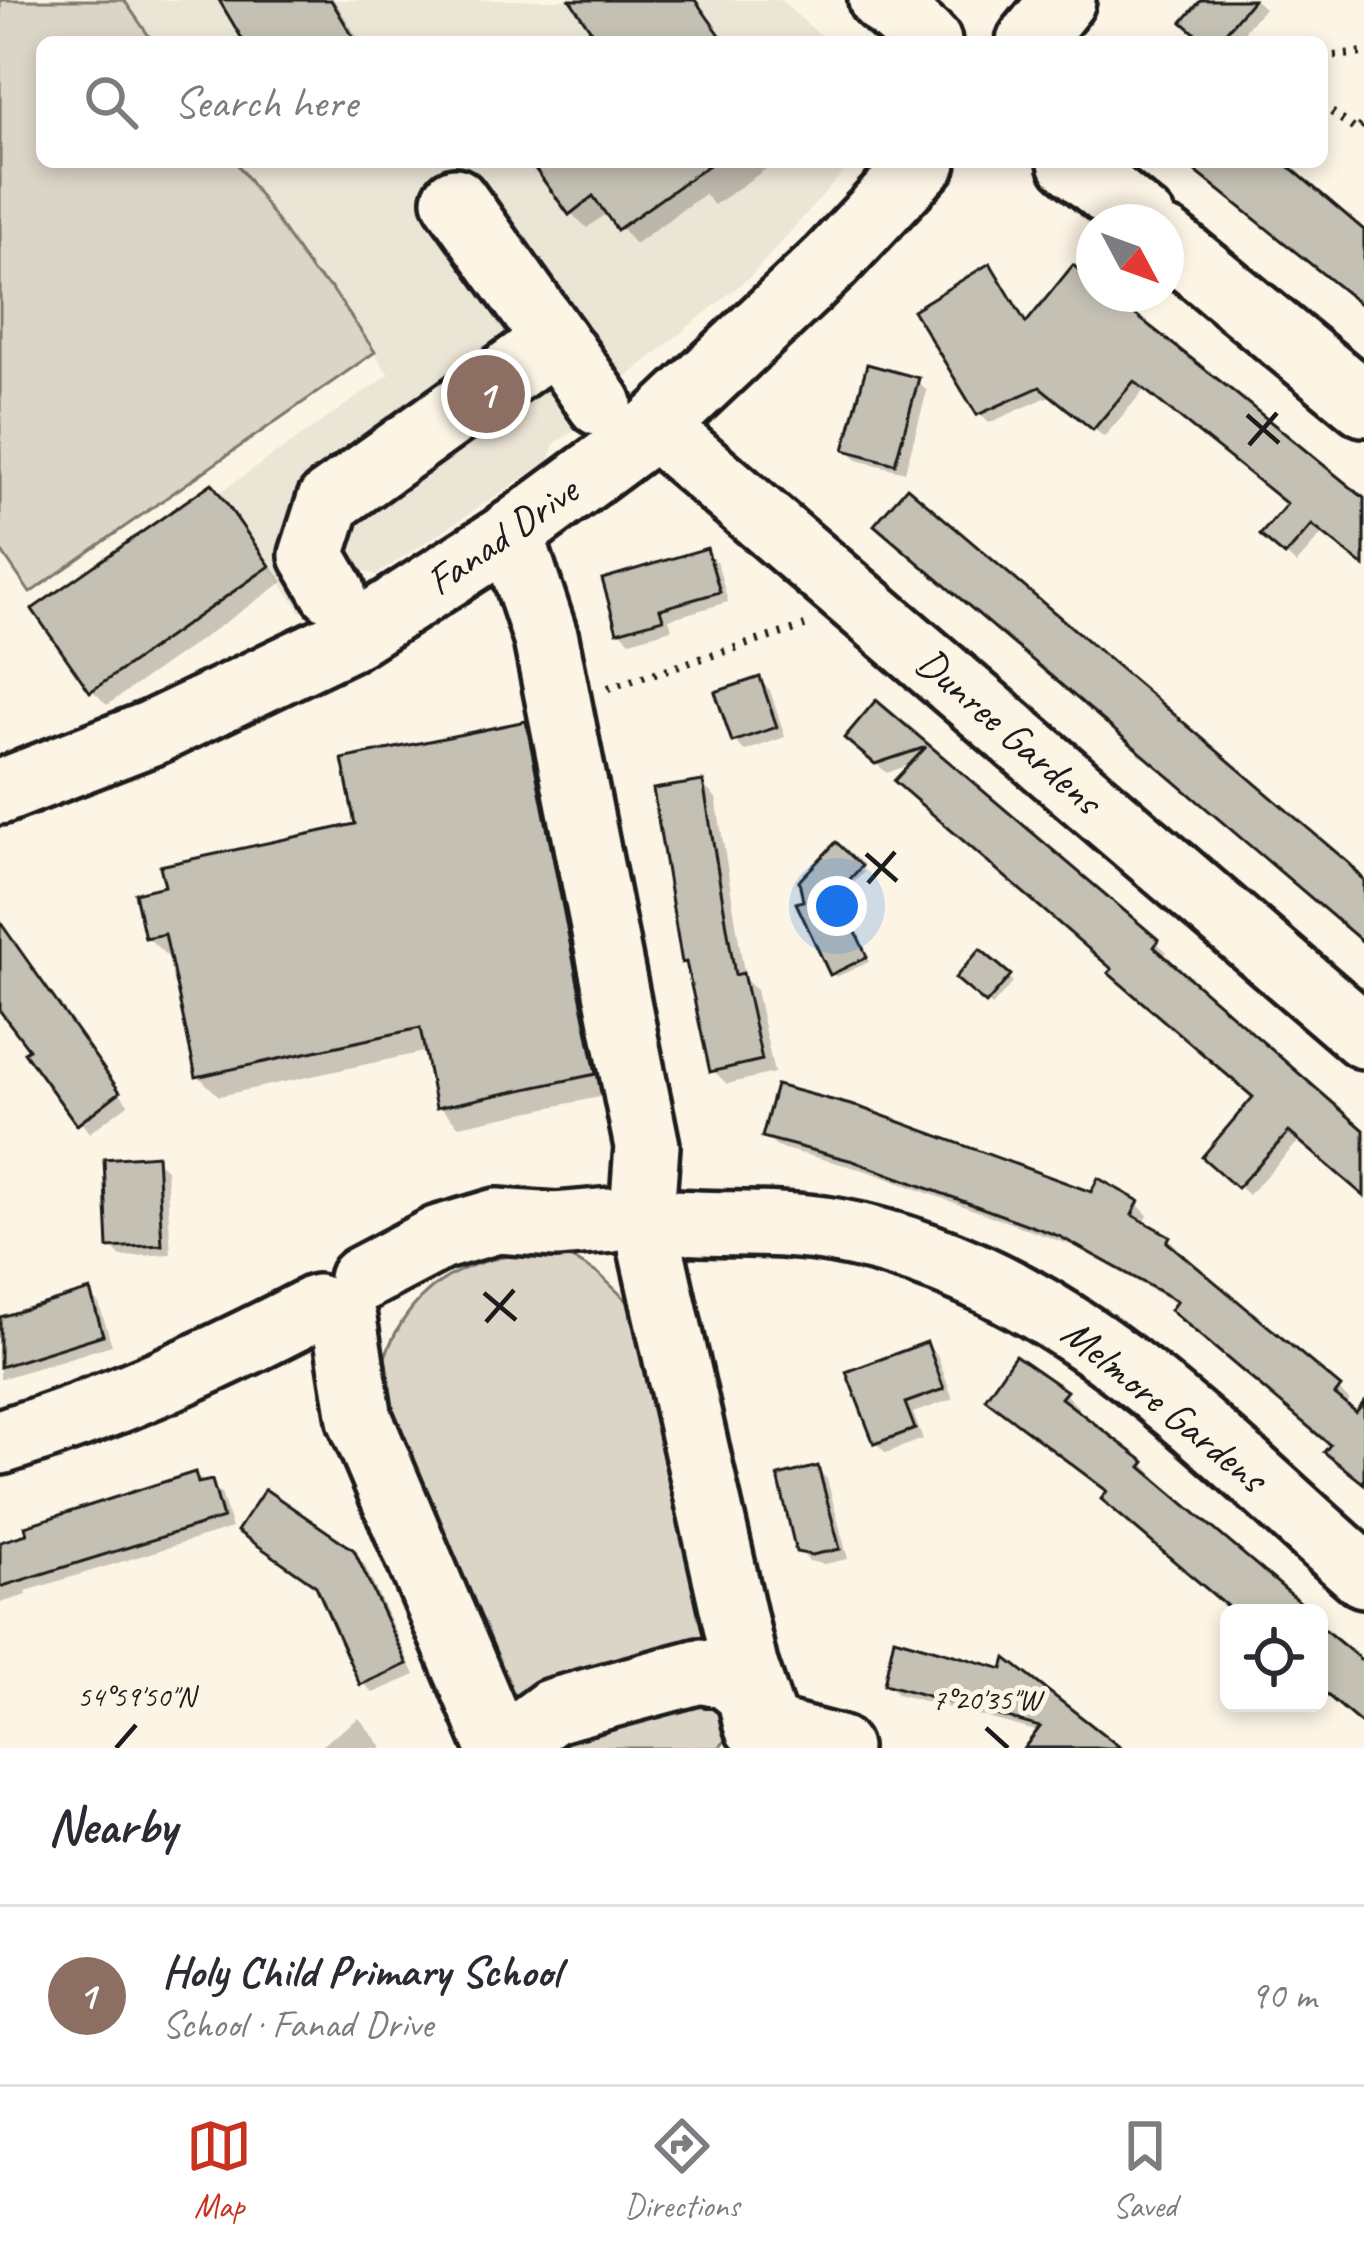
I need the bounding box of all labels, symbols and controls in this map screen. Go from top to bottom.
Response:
search box [36,36,1328,168]
icon: search [78,69,144,135]
text: Search here [174,74,357,131]
north arrow [1076,204,1184,312]
pin: 1 [447,349,525,439]
street label: Fanad Drive [416,463,591,607]
street label: Dunree Gardens [905,636,1115,828]
your location [807,876,867,936]
street label: Melmore Gardens [1051,1306,1280,1506]
map controls [1220,1604,1328,1712]
button: locate [1220,1604,1328,1712]
text: 54°59'50"N [77,1677,200,1715]
text: 7°20'35"W [932,1680,1046,1718]
text: Nearby [48,1794,176,1858]
text: Holy Child Primary School [162,1943,560,2000]
text: 1 [78,1971,96,2020]
text: 90 m [1250,1971,1316,2020]
text: School · Fanad Drive [162,2000,433,2049]
tab: Map [186,2113,252,2227]
tab: Directions [625,2113,739,2227]
tab: Saved [1112,2113,1178,2227]

